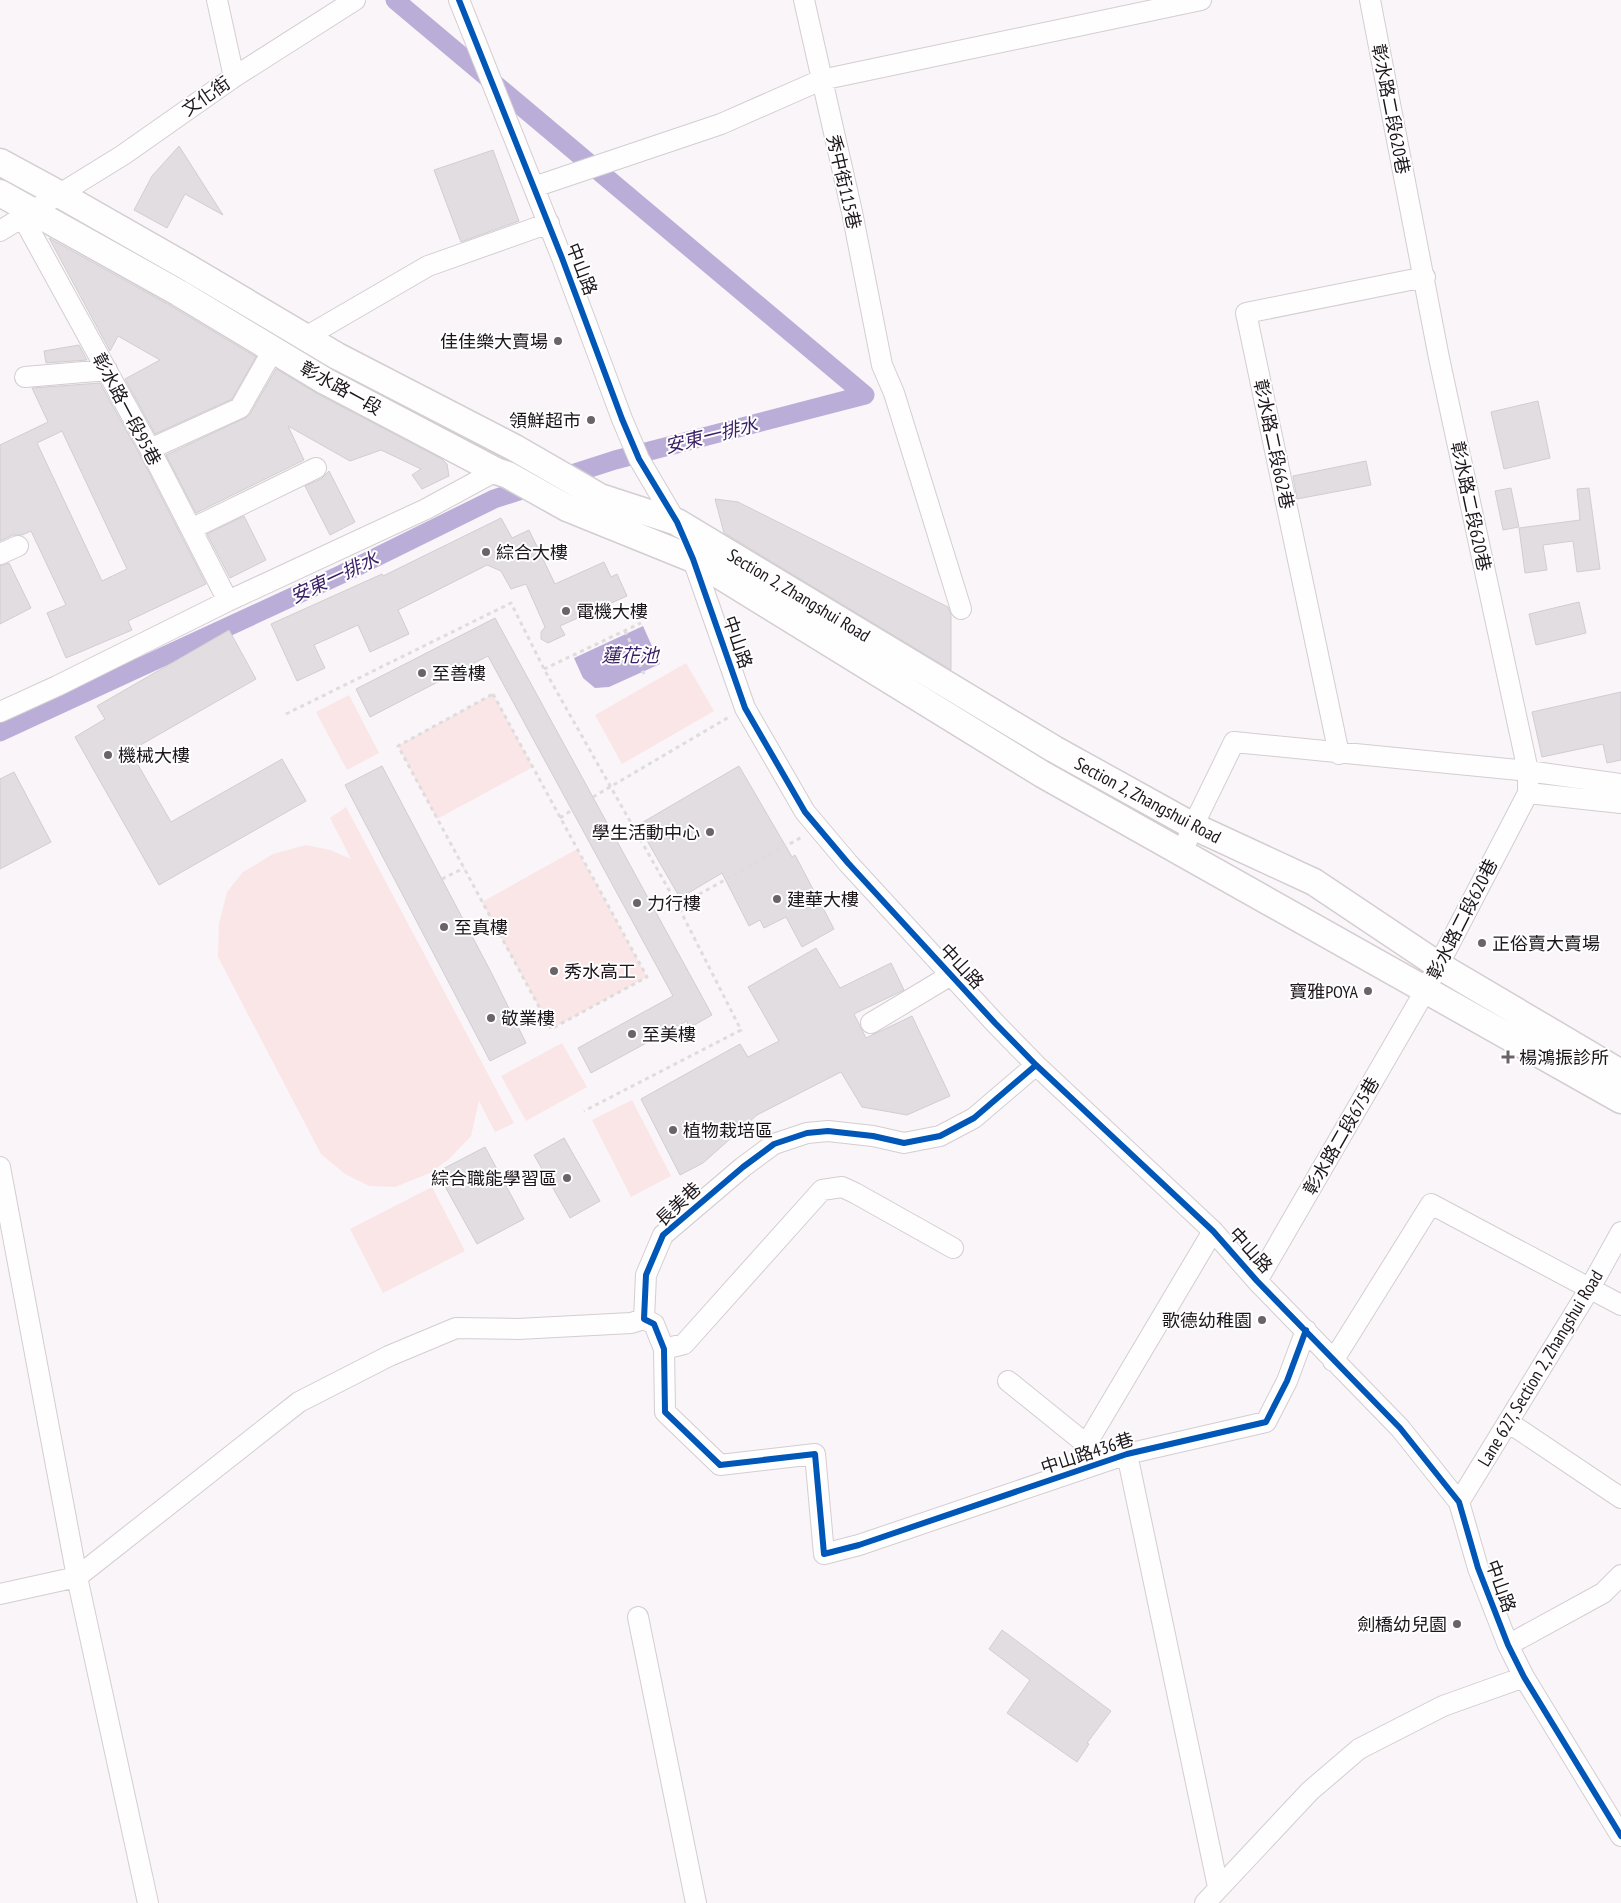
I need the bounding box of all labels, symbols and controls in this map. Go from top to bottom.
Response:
street label: 彰水路二段620巷 [1367,42,1415,176]
street label: 文化街 [177,71,235,121]
street label: 秀中街115巷 [822,132,866,232]
street label: 中山路 [562,240,602,298]
place label: 佳佳樂大賣場 [440,330,548,353]
marker: 佳佳樂大賣場 [552,335,564,347]
street label: 彰水路一段95巷 [88,349,166,469]
street label: 彰水路一段 [296,356,386,420]
street label: 彰水路二段662巷 [1249,377,1299,511]
place label: 領鮮超市 [509,409,581,432]
water label: 安東一排水 [662,412,761,458]
marker: 領鮮超市 [585,414,597,426]
street label: 彰水路二段620巷 [1446,439,1496,573]
place label: 綜合大樓 [496,541,568,564]
street label: Section 2, Zhangshui Road [723,543,875,647]
water label: 安東一排水 [286,546,383,608]
marker: 綜合大樓 [480,546,492,558]
place label: 電機大樓 [576,600,648,623]
marker: 電機大樓 [560,605,572,617]
street label: 中山路 [718,613,758,671]
water label: 蓮花池 [601,643,660,667]
place label: 至善樓 [432,662,486,685]
marker: 至善樓 [416,667,428,679]
place label: 機械大樓 [118,744,190,767]
marker: 機械大樓 [102,749,114,761]
street label: Section 2, Zhangshui Road [1071,752,1225,848]
place label: 學生活動中心 [592,821,700,844]
marker: 學生活動中心 [704,826,716,838]
street label: 彰水路二段620巷 [1422,855,1502,983]
place label: 建華大樓 [787,888,859,911]
place label: 力行樓 [647,892,701,915]
marker: 建華大樓 [771,893,783,905]
marker: 力行樓 [631,897,643,909]
place label: 至真樓 [454,916,508,939]
marker: 至真樓 [438,921,450,933]
place label: 正俗賣大賣場 [1492,932,1600,955]
marker: 正俗賣大賣場 [1476,937,1488,949]
street label: 中山路 [935,938,989,994]
place label: 秀水高工 [564,960,636,983]
marker: 秀水高工 [548,965,560,977]
place label: 寶雅POYA [1289,980,1358,1003]
marker: 寶雅POYA [1362,985,1374,997]
place label: 敬業樓 [501,1007,555,1030]
marker: 敬業樓 [485,1012,497,1024]
place label: 至美樓 [642,1023,696,1046]
marker: 至美樓 [626,1028,638,1040]
place label: 楊鴻振診所 [1519,1046,1609,1069]
marker: 楊鴻振診所 [1501,1050,1515,1064]
street label: 彰水路二段675巷 [1298,1073,1384,1199]
place label: 植物栽培區 [683,1119,773,1142]
marker: 植物栽培區 [667,1124,679,1136]
place label: 綜合職能學習區 [431,1167,557,1190]
marker: 綜合職能學習區 [561,1172,573,1184]
street label: 長美巷 [650,1177,706,1231]
street label: 中山路 [1224,1222,1278,1278]
street label: Lane 627, Section 2, Zhangshui Road [1472,1266,1608,1470]
place label: 歌德幼稚園 [1162,1309,1252,1332]
marker: 歌德幼稚園 [1256,1314,1268,1326]
street label: 中山路436巷 [1038,1427,1136,1479]
street label: 中山路 [1481,1557,1521,1615]
place label: 劍橋幼兒園 [1357,1613,1447,1636]
marker: 劍橋幼兒園 [1451,1618,1463,1630]

